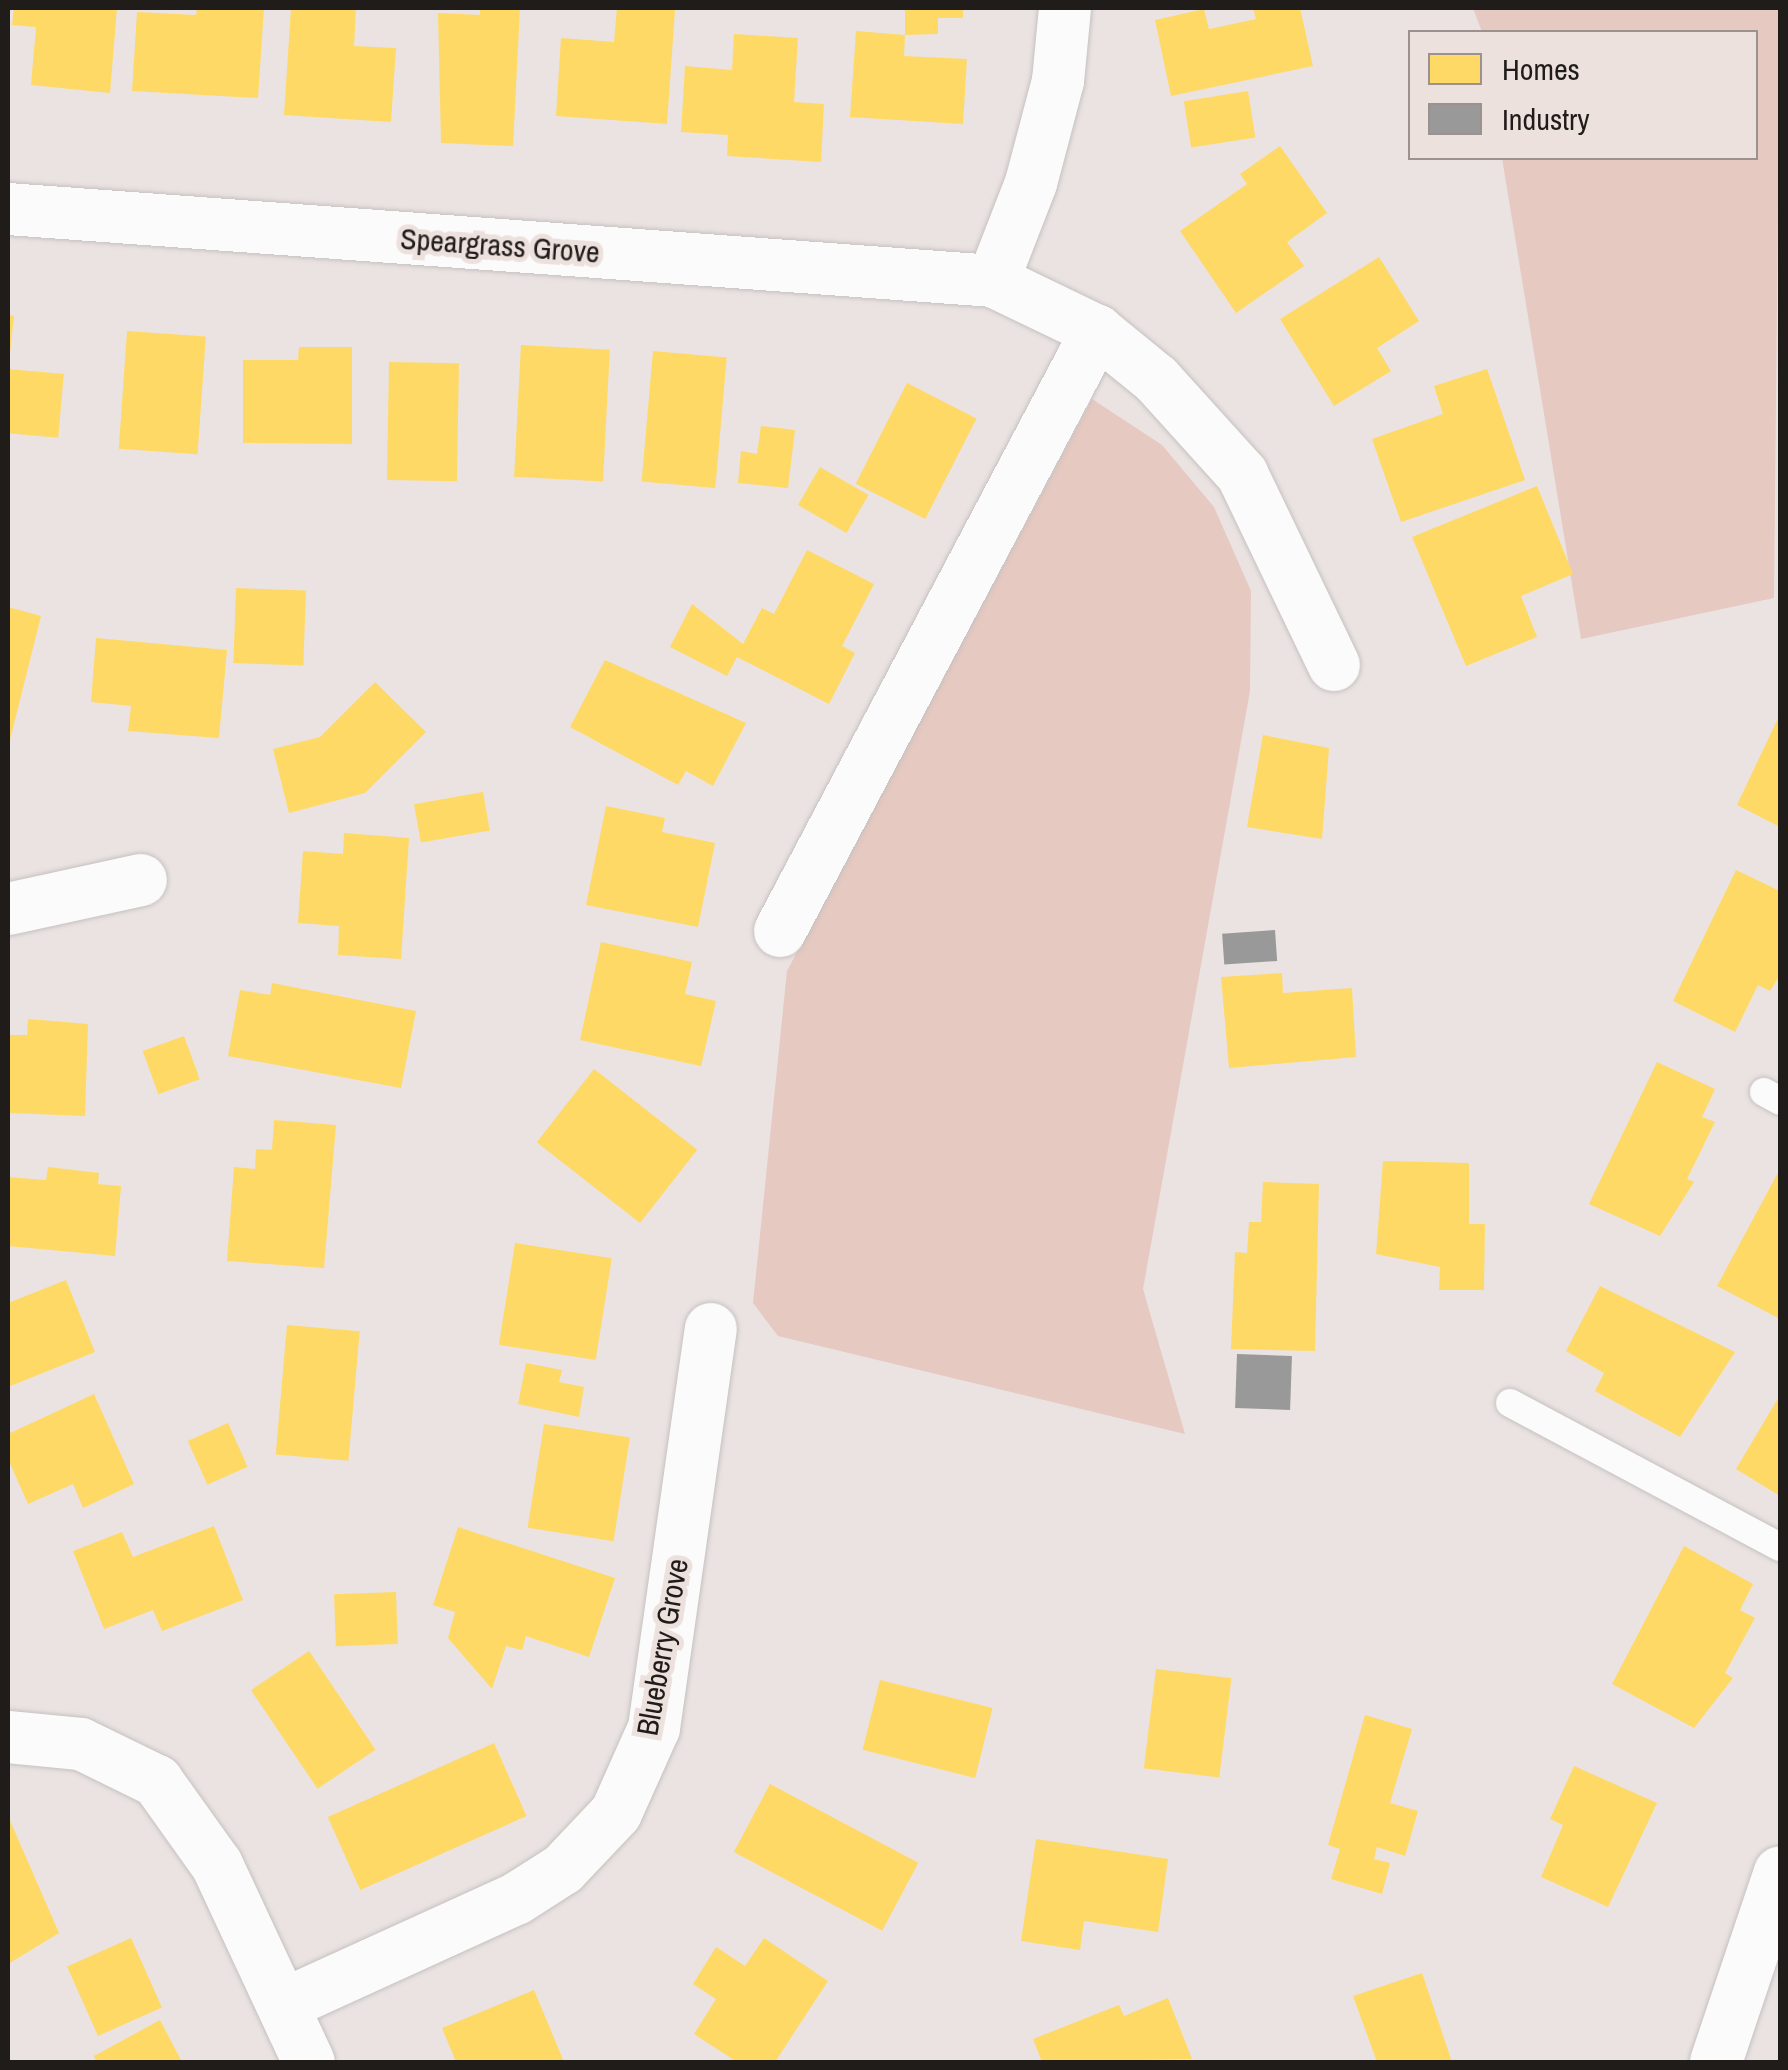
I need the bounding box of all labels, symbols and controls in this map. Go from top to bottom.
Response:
legend [1408,30,1758,160]
text: Homes [1502,49,1580,89]
text: Industry [1502,99,1590,139]
street label: Speargrass Grove [399,220,601,270]
street label: Blueberry Grove [629,1556,695,1738]

